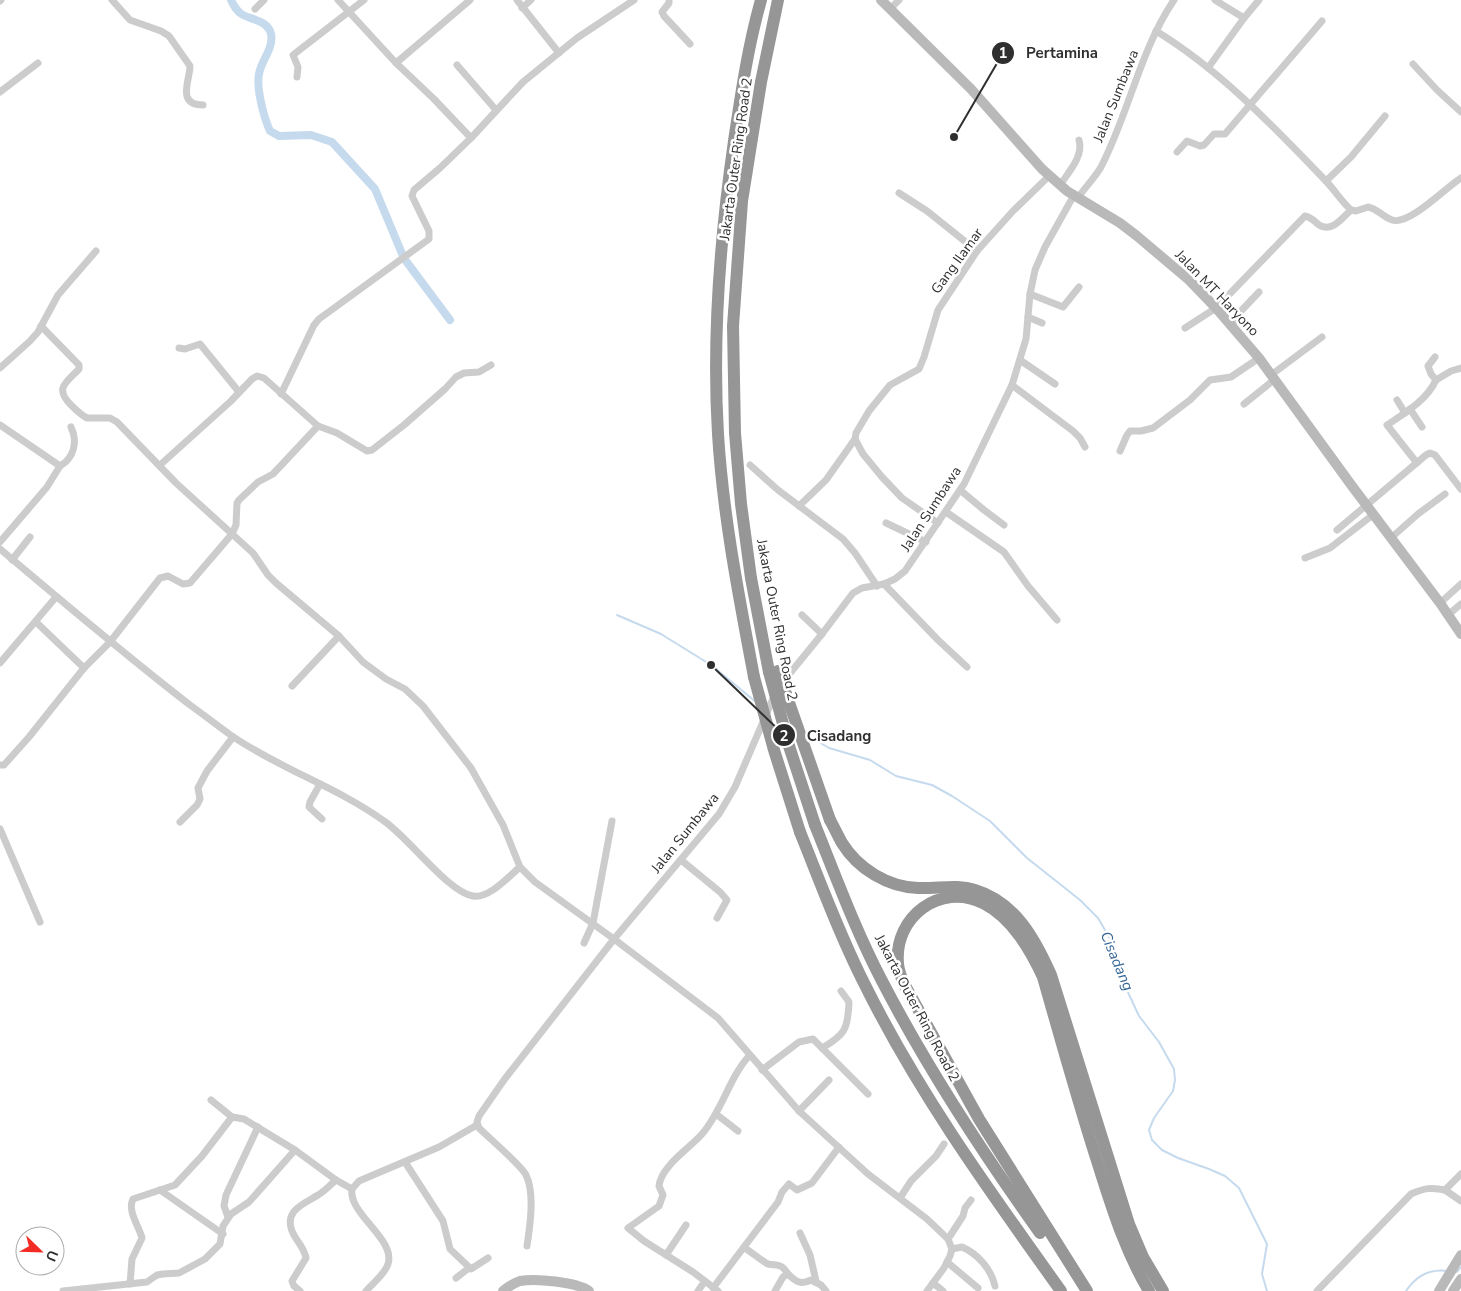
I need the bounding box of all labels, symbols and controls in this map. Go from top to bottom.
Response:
callout: Pertamina [991,38,1108,68]
text: 1 [998,43,1008,63]
text: Pertamina [1026,43,1098,63]
street label: Jalan Sumbawa [1088,47,1143,146]
street label: Jakarta Outer Ring Road 2 [715,76,757,243]
street label: Gang Ilamar [927,224,987,298]
street label: Jalan MT Haryono [1170,245,1263,340]
street label: Jalan Sumbawa [896,463,966,556]
street label: Jakarta Outer Ring Road 2 [752,537,802,702]
callout: Cisadang [772,720,882,750]
text: 2 [779,726,789,746]
text: Cisadang [807,726,871,746]
street label: Jalan Sumbawa [646,789,723,878]
water label: Cisadang [1096,928,1139,994]
street label: Jakarta Outer Ring Road 2 [870,930,964,1085]
north arrow [15,1226,65,1276]
text: U [41,1247,62,1264]

